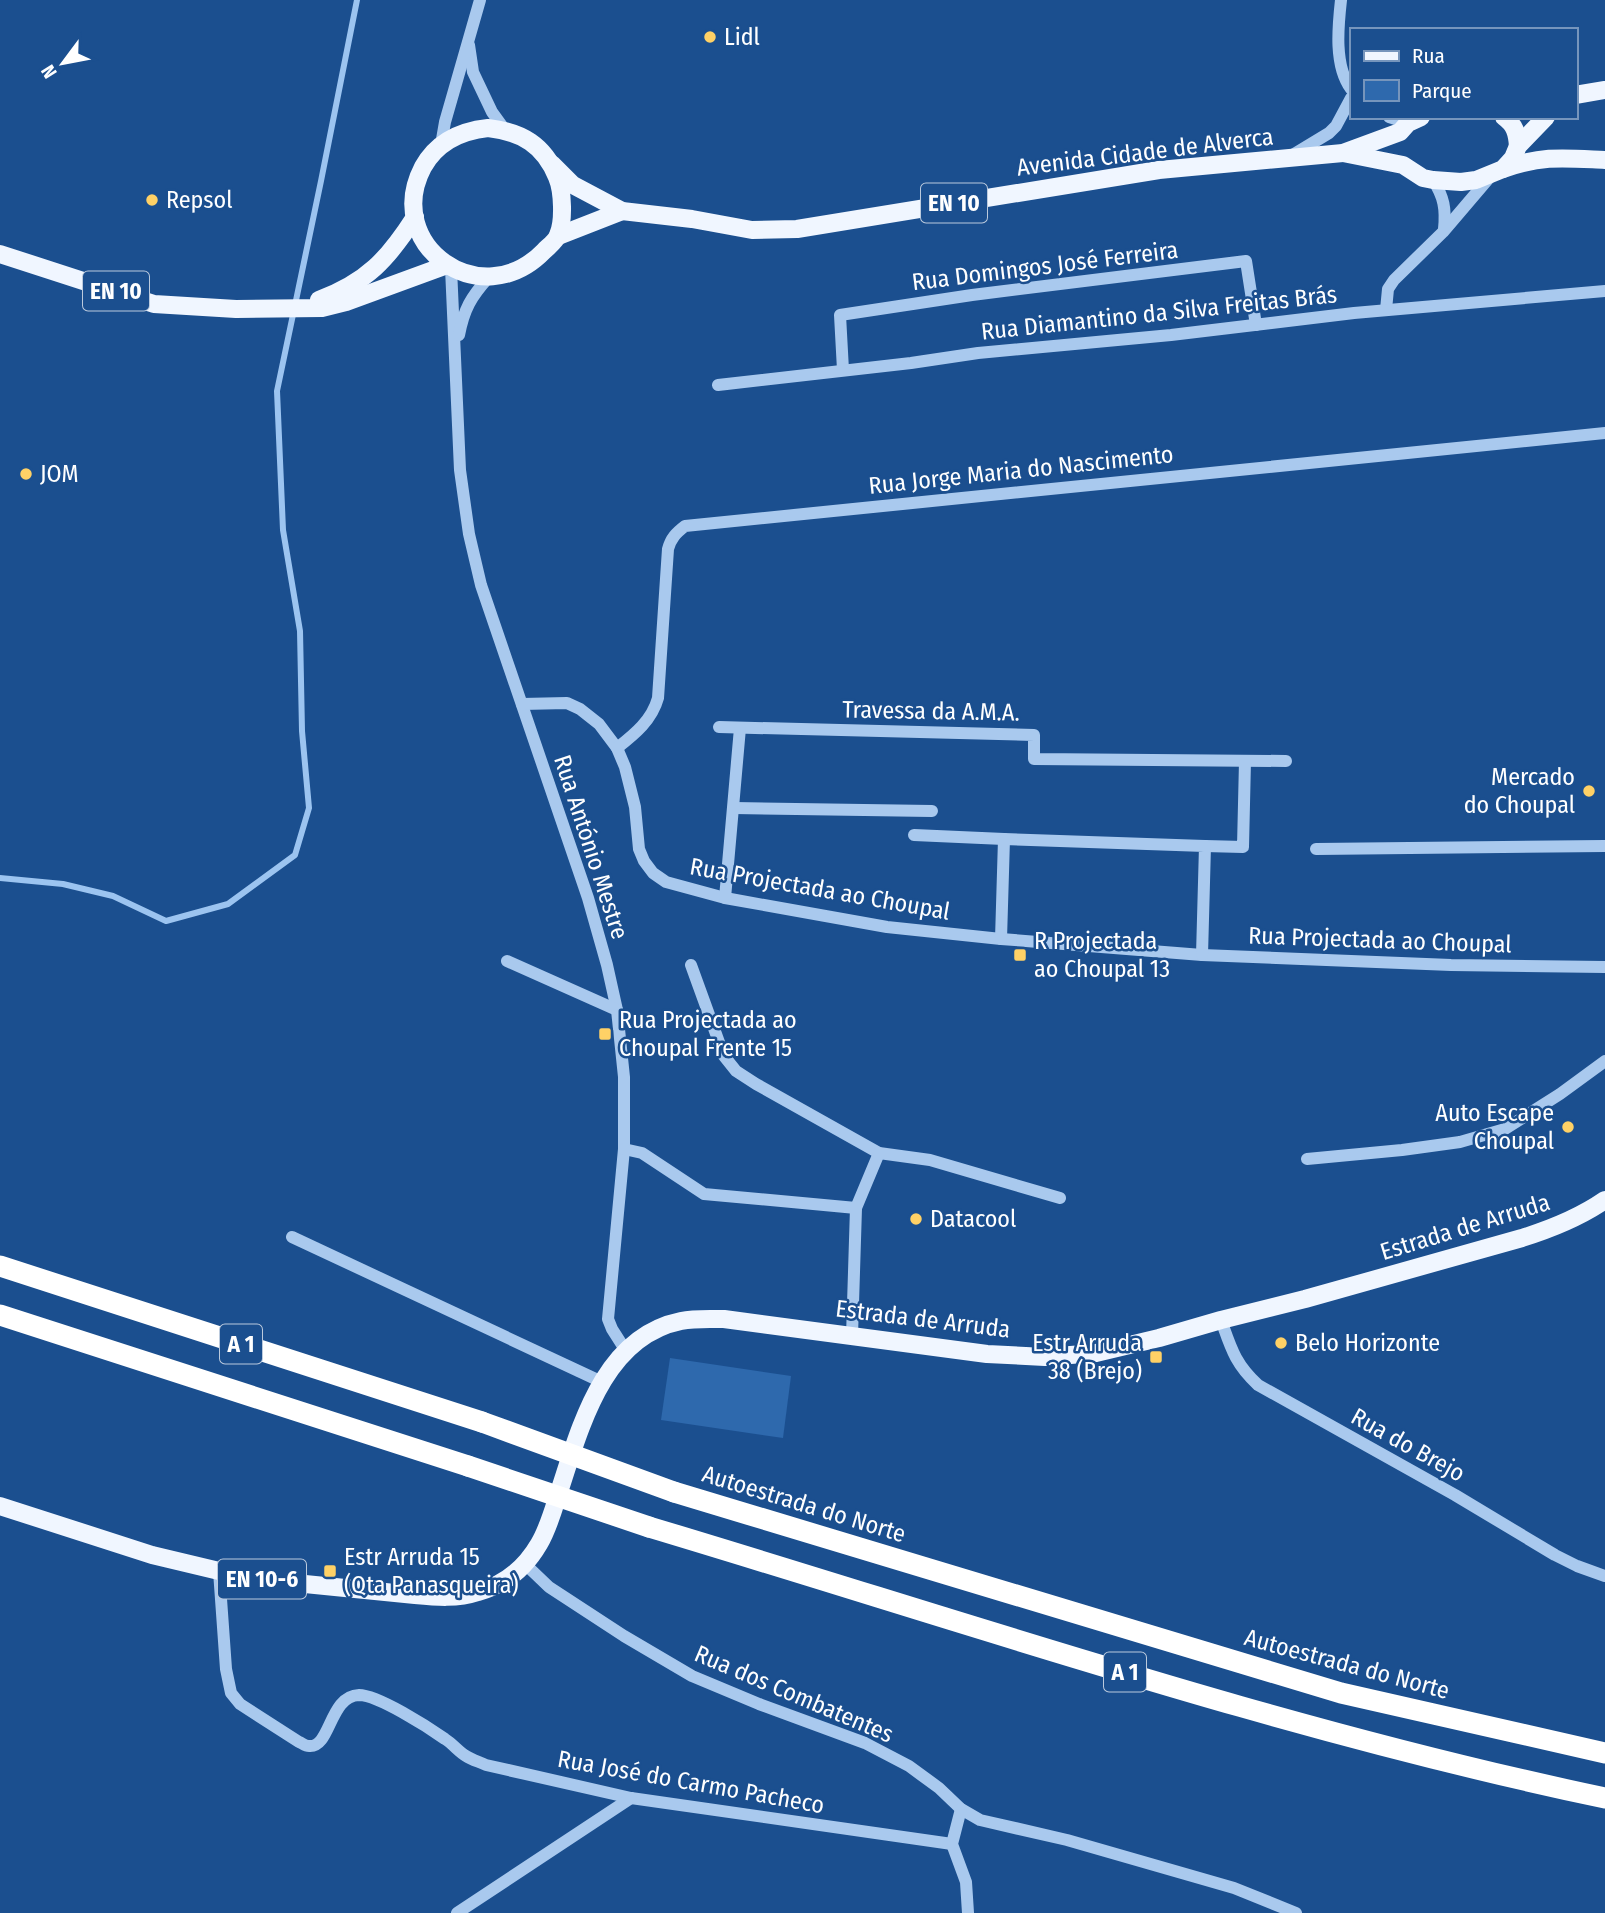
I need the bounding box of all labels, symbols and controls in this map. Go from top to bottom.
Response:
place label: Lidl [724,23,760,51]
north arrow [28,28,98,98]
legend [1350,28,1577,119]
marker: Lidl [702,29,718,45]
text: Rua [1412,43,1445,69]
text: N [36,61,62,83]
text: Parque [1412,78,1472,104]
street label: Avenida Cidade de Alverca [1015,122,1275,182]
road number: EN 10 [921,184,987,222]
place label: Repsol [166,186,233,214]
marker: Repsol [144,192,160,208]
street label: Rua Domingos José Ferreira [910,236,1180,296]
road number: EN 10 [83,272,149,310]
street label: Rua Diamantino da Silva Freitas Brás [980,280,1338,346]
street label: Rua Jorge Maria do Nascimento [867,440,1175,500]
place label: JOM [40,460,79,488]
marker: JOM [18,466,34,482]
street label: Travessa da A.M.A. [842,695,1020,727]
street label: Rua António Mestre [548,751,634,943]
place label: Mercado do Choupal [1464,763,1575,819]
marker: Mercado do Choupal [1581,783,1597,799]
street label: Rua Projectada ao Choupal [688,852,952,926]
street label: Rua Projectada ao Choupal [1248,921,1512,959]
place label: R Projectada ao Choupal 13 [1034,927,1170,983]
marker: R Projectada ao Choupal 13 [1012,947,1028,963]
place label: Rua Projectada ao Choupal Frente 15 [619,1006,797,1062]
marker: Rua Projectada ao Choupal Frente 15 [597,1026,613,1042]
place label: Auto Escape Choupal [1435,1099,1554,1155]
marker: Auto Escape Choupal [1560,1119,1576,1135]
street label: Estrada de Arruda [1377,1188,1553,1266]
place label: Datacool [930,1205,1016,1233]
marker: Datacool [908,1211,924,1227]
street label: Estrada de Arruda [834,1294,1012,1344]
road number: A 1 [220,1324,262,1364]
place label: Estr Arruda 38 (Brejo) [1032,1329,1142,1385]
place label: Belo Horizonte [1295,1329,1440,1357]
marker: Belo Horizonte [1273,1335,1289,1351]
marker: Estr Arruda 38 (Brejo) [1148,1349,1164,1365]
street label: Rua do Brejo [1346,1402,1470,1488]
street label: Autoestrada do Norte [699,1460,909,1548]
place label: Estr Arruda 15 (Qta Panasqueira) [344,1543,519,1599]
road number: EN 10-6 [218,1560,306,1598]
marker: Estr Arruda 15 (Qta Panasqueira) [322,1563,338,1579]
street label: Autoestrada do Norte [1242,1623,1452,1705]
street label: Rua dos Combatentes [690,1639,898,1749]
road number: A 1 [1104,1652,1146,1692]
street label: Rua José do Carmo Pacheco [556,1745,826,1819]

